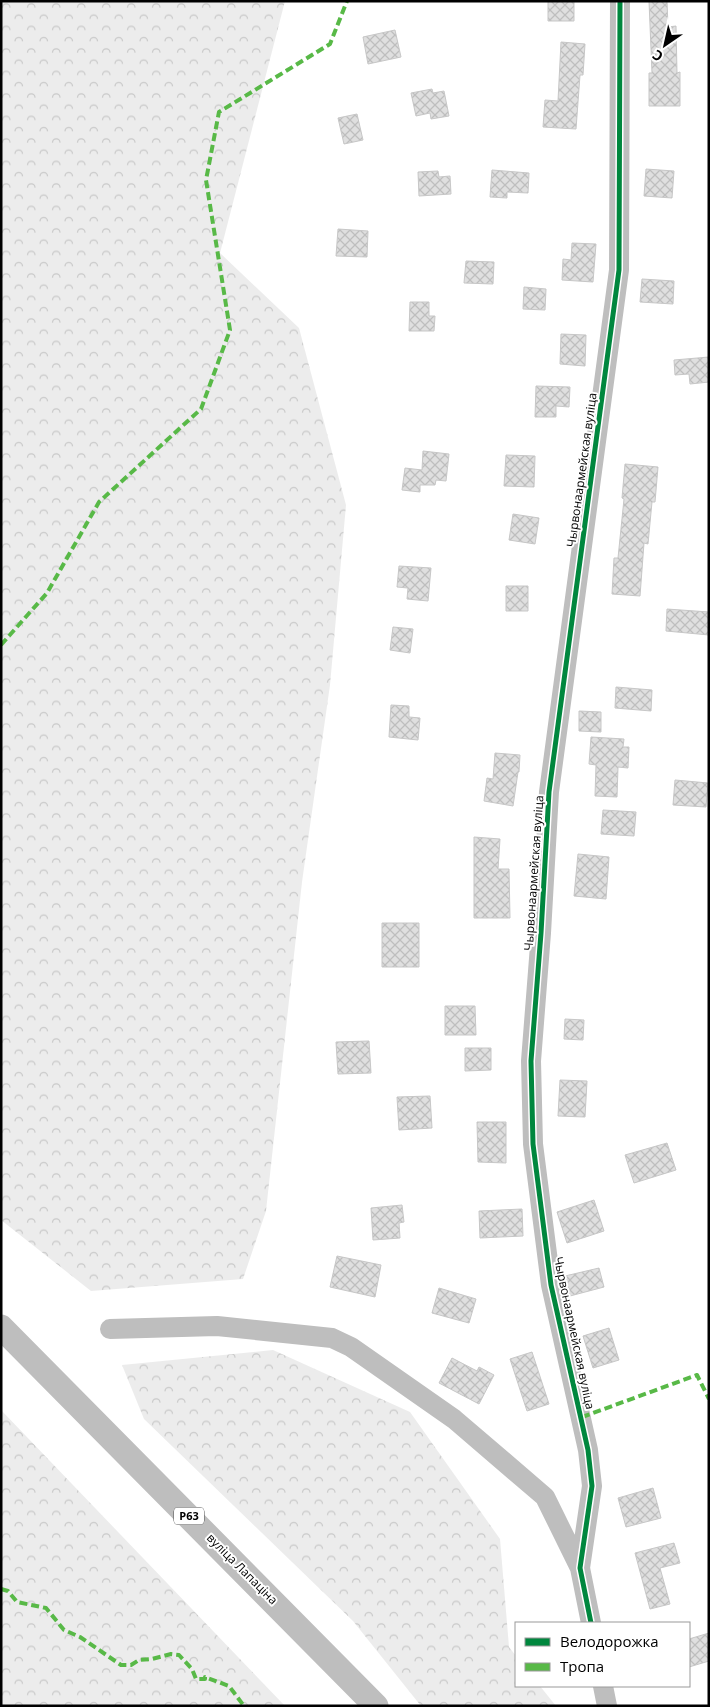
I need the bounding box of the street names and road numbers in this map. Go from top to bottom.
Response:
street label: Чырвонаармейская вуліца [562,392,601,548]
street label: Чырвонаармейская вуліца [520,795,547,951]
street label: Чырвонаармейская вуліца [550,1255,599,1411]
road number: Р63 [174,1508,204,1524]
street label: вуліца Лапаціна [203,1529,282,1608]

